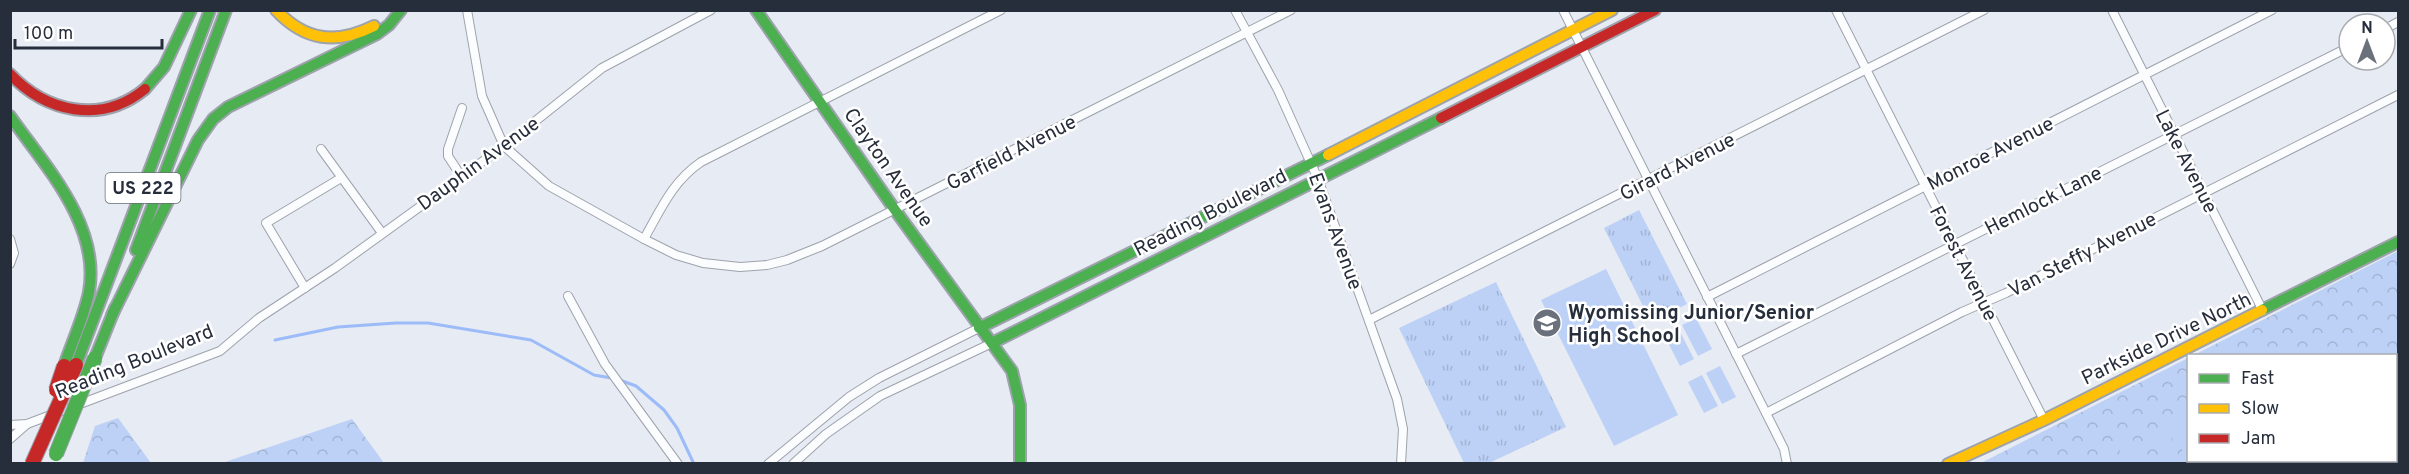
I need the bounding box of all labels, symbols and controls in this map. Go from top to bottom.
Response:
scale bar [15,12,162,50]
north arrow [2337,12,2397,72]
text: N [2361,19,2373,39]
text: 100 m [24,23,73,46]
street label: Clayton Avenue [837,103,938,233]
street label: Lake Avenue [2148,106,2223,218]
street label: Garfield Avenue [943,110,1081,198]
street label: Dauphin Avenue [413,112,545,218]
street label: Monroe Avenue [1923,112,2059,198]
street label: Girard Avenue [1616,128,1740,208]
street label: Hemlock Lane [1981,161,2107,242]
street label: Reading Boulevard [1130,164,1292,264]
street label: Evans Avenue [1301,169,1367,294]
road number: US 222 [106,173,180,203]
street label: Forest Avenue [1922,202,2002,326]
street label: Van Steffy Avenue [2004,207,2161,304]
street label: Parkside Drive North [2078,287,2256,392]
place label: Wyomissing Junior/Senior High School [1568,301,1815,350]
school or university icon: Wyomissing Junior/Senior High School [1531,307,1563,339]
street label: Reading Boulevard [52,319,218,406]
legend [2187,354,2397,462]
text: Fast [2241,368,2274,391]
text: Slow [2241,398,2279,421]
text: Jam [2241,428,2276,451]

